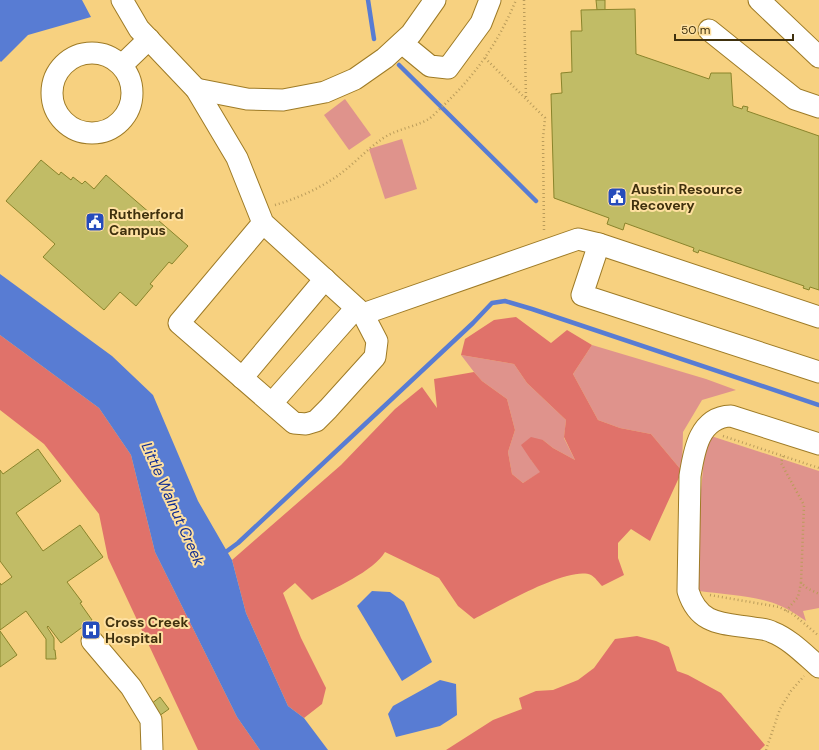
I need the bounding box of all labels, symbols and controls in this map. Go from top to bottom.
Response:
scale bar [675,16,793,42]
text: 50 m [681,22,710,38]
place label: Austin Resource Recovery [631,180,742,214]
public building icon: Austin Resource Recovery [606,186,628,208]
place label: Rutherford Campus [109,205,184,239]
public building icon: Rutherford Campus [84,211,106,233]
water label: Little Walnut Creek [137,439,209,569]
place label: Cross Creek Hospital [105,613,189,647]
hospital icon: Cross Creek Hospital [80,619,102,641]

